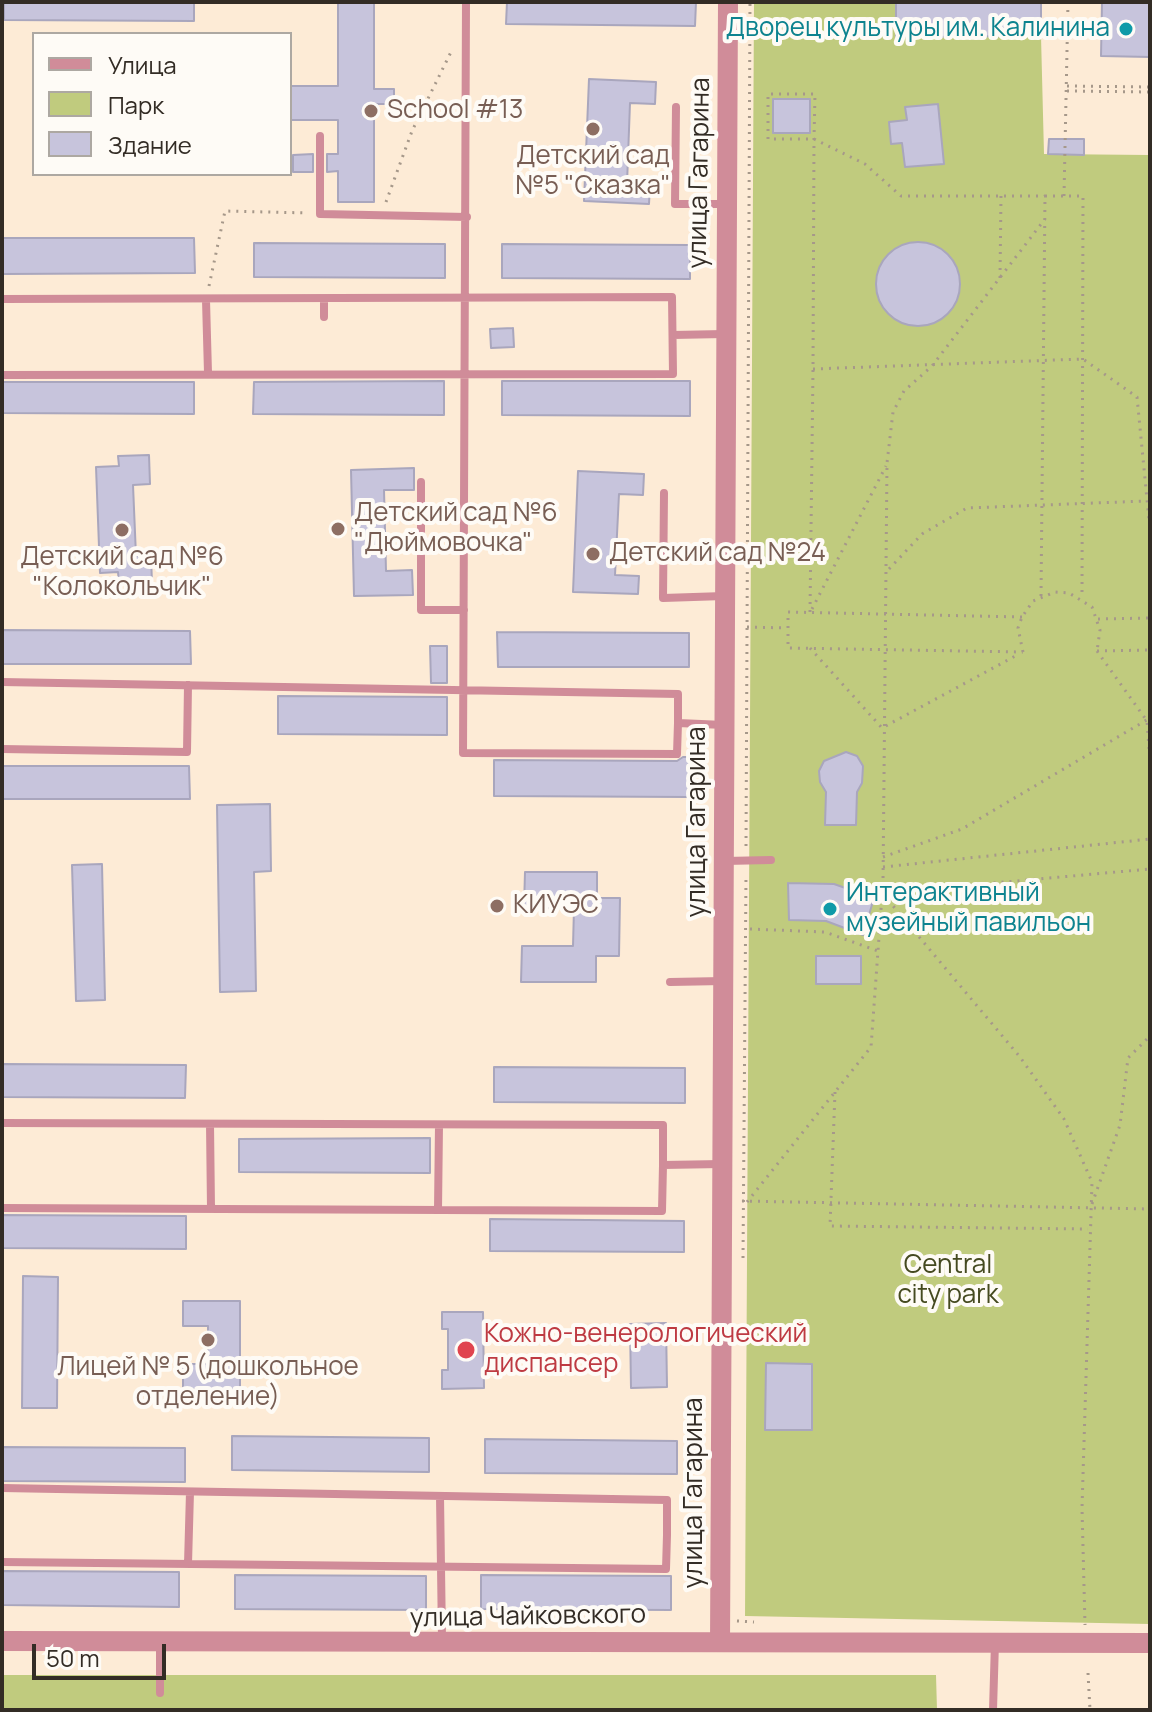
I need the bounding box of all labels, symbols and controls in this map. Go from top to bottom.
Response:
place label: Дворец культуры им. Калинина [726,13,1110,45]
marker: Дворец культуры им. Калинина [1117,20,1135,38]
legend [32,32,292,176]
text: Улица [108,48,177,81]
street label: улица Гагарина [683,77,717,269]
text: Парк [108,88,164,121]
place label: School #13 [387,95,523,127]
marker: School #13 [362,102,380,120]
marker: Детский сад №5 "Сказка" [584,120,602,138]
text: Здание [108,128,192,161]
place label: Детский сад №5 "Сказка" [515,141,671,202]
place label: Детский сад №6 "Дюймовочка" [354,498,558,560]
marker: Детский сад №6 "Дюймовочка" [329,520,347,538]
marker: Детский сад №6 "Колокольчик" [113,521,131,539]
place label: Детский сад №24 [609,538,826,570]
place label: Детский сад №6 "Колокольчик" [20,542,224,604]
marker: Детский сад №24 [584,545,602,563]
street label: улица Гагарина [682,726,714,918]
place label: Интерактивный музейный павильон [846,878,1091,940]
place label: КИУЭС [513,890,599,922]
marker: КИУЭС [488,897,506,915]
marker: Интерактивный музейный павильон [821,900,839,918]
park label: Central city park [897,1250,999,1312]
place label: Кожно-венерологический диспансер [484,1319,807,1380]
marker: Лицей № 5 (дошкольное отделение) [199,1331,217,1349]
marker: Кожно-венерологический диспансер [455,1339,477,1361]
place label: Лицей № 5 (дошкольное отделение) [57,1352,359,1414]
street label: улица Гагарина [679,1397,711,1589]
street label: улица Чайковского [410,1599,646,1635]
scale bar [36,1628,170,1678]
text: 50 m [46,1641,100,1674]

